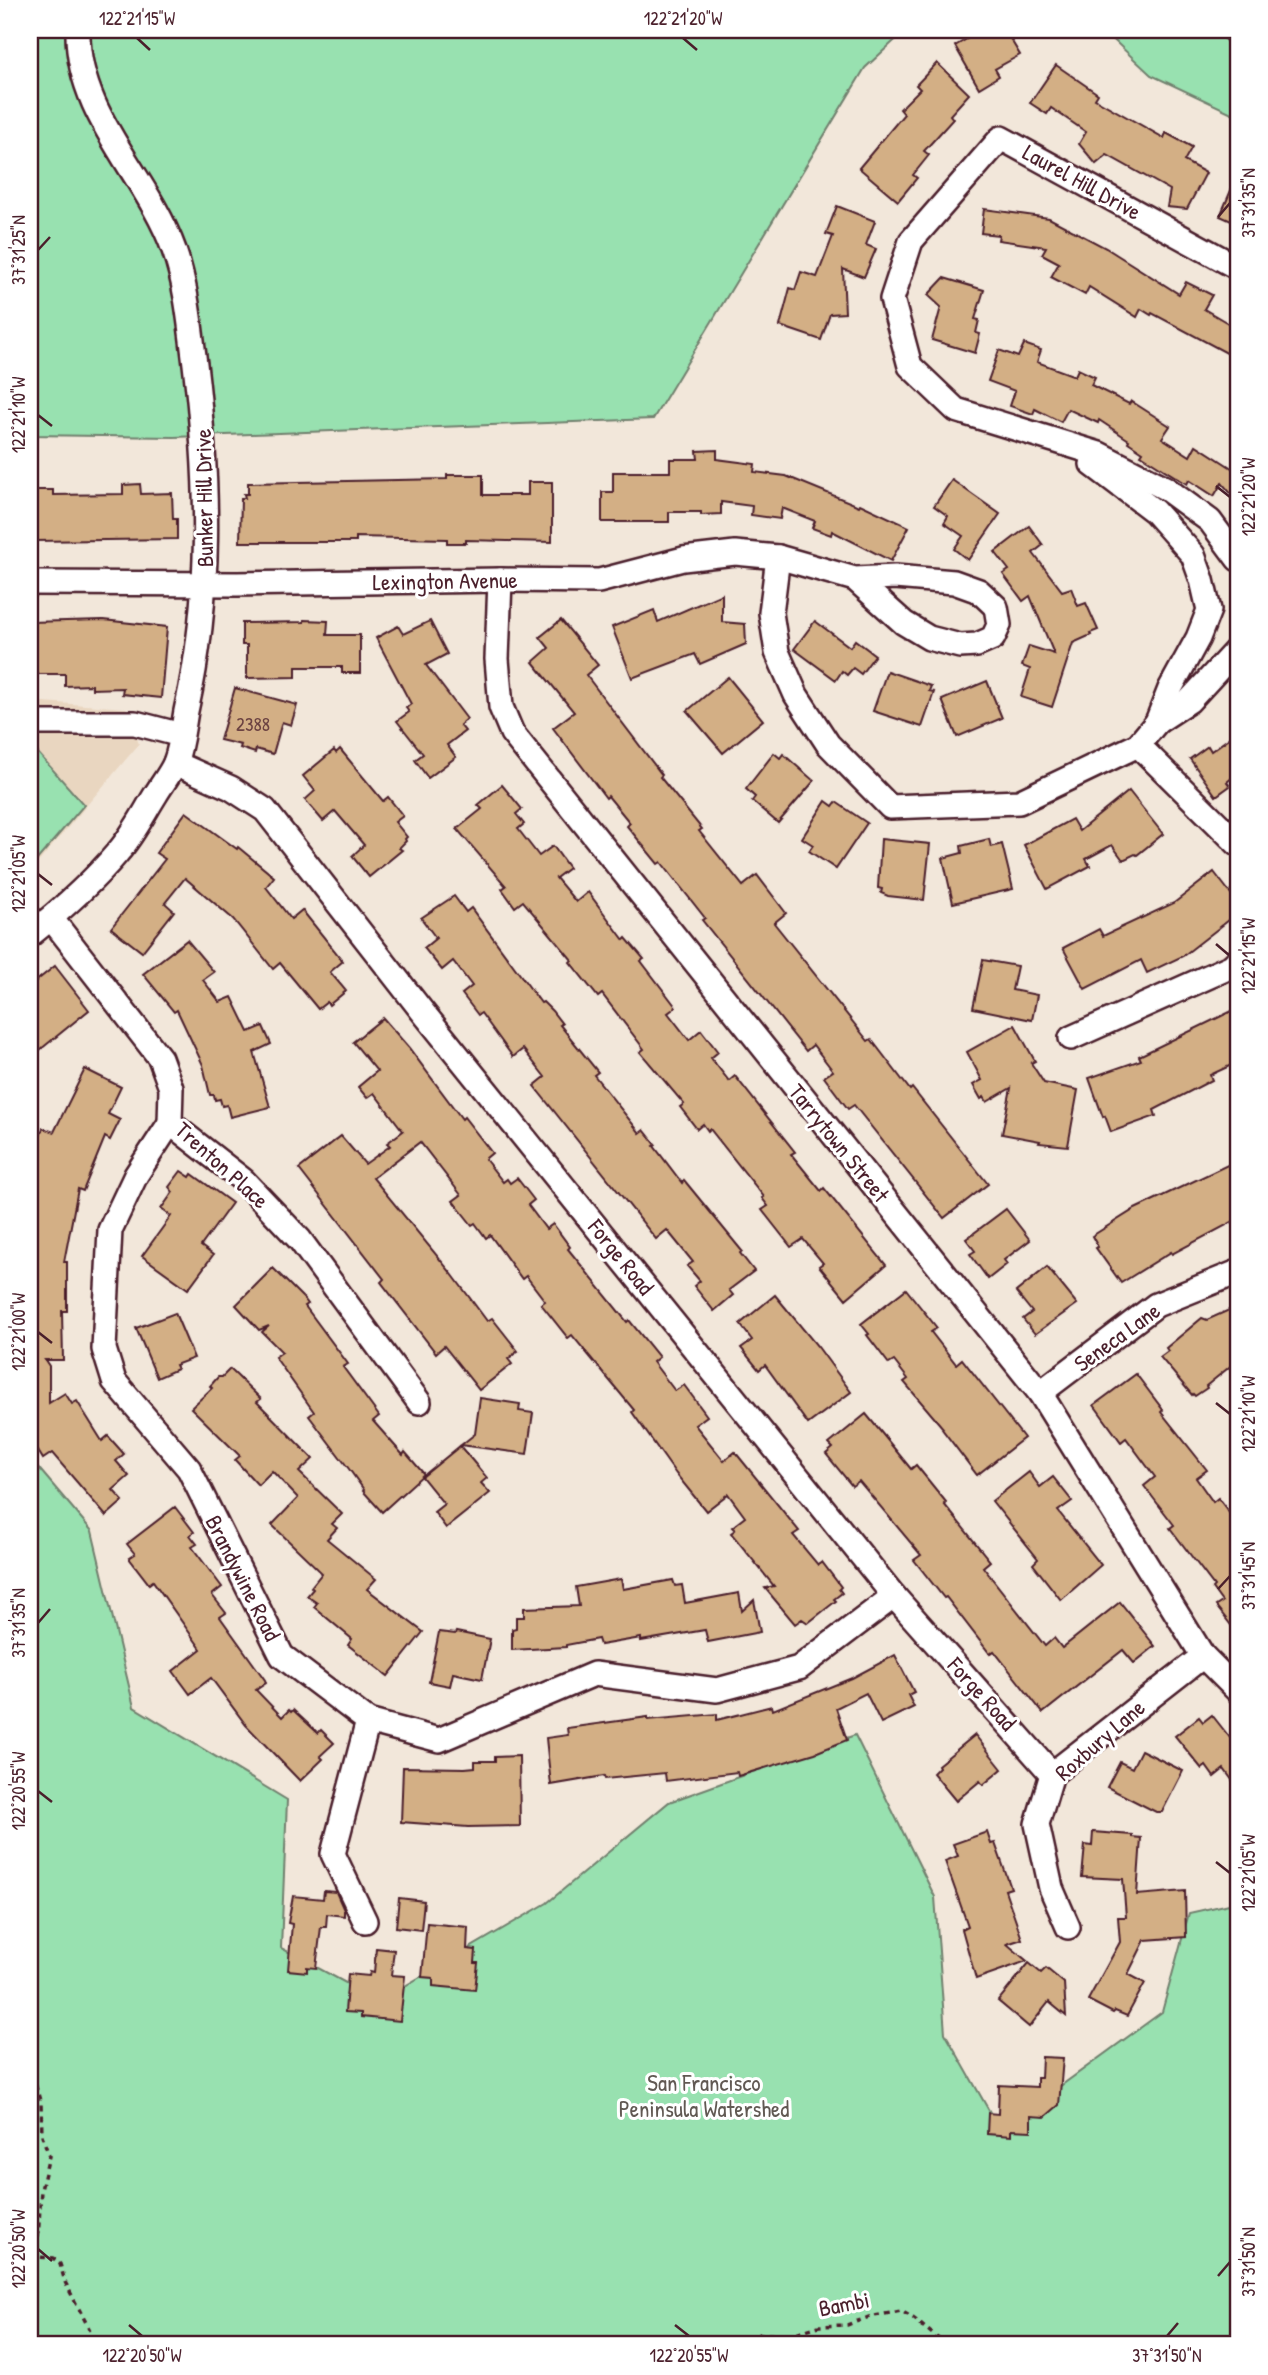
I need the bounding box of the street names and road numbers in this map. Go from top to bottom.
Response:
street label: Laurel Hill Drive [1018,136,1147,227]
street label: Bunker Hill Drive [187,428,220,568]
street label: Lexington Avenue [372,564,518,597]
street label: Tarrytown Street [782,1077,898,1209]
street label: Trenton Place [169,1114,276,1215]
street label: Forge Road [581,1212,661,1301]
street label: Seneca Lane [1067,1295,1166,1378]
street label: Brandywine Road [199,1510,288,1646]
street label: Forge Road [940,1649,1024,1737]
street label: Roxbury Lane [1048,1692,1151,1787]
street label: Bambi [816,2283,872,2324]

